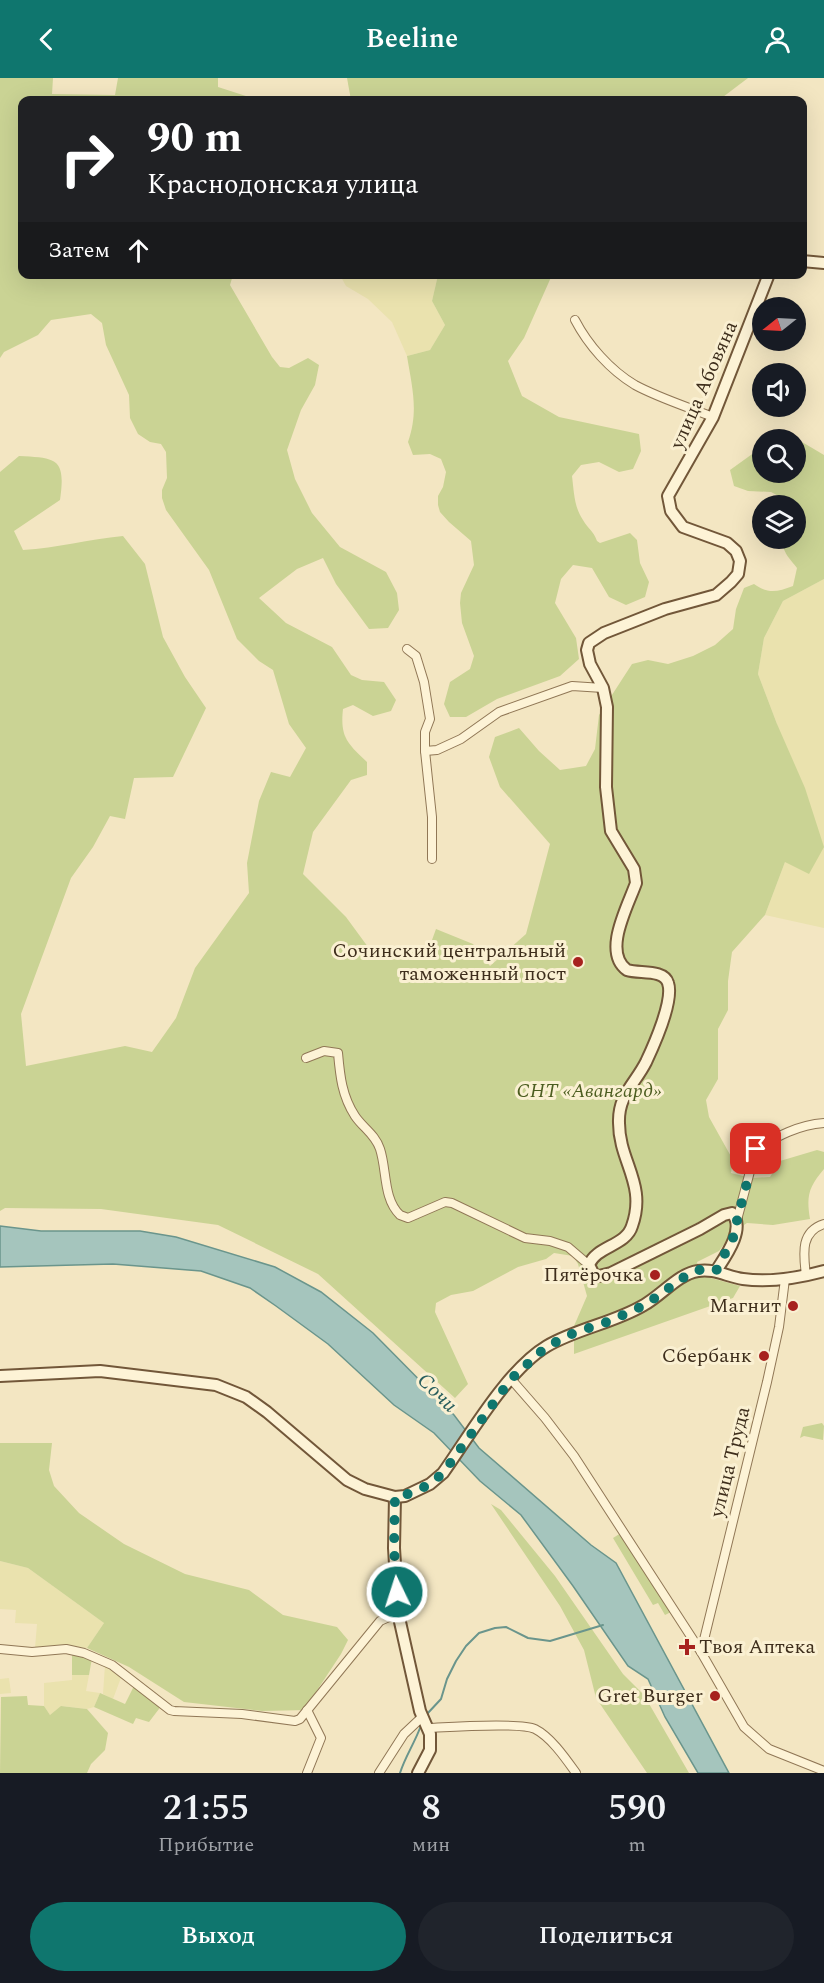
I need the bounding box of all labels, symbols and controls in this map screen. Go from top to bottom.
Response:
text: Beeline [366,18,458,60]
icon: back [30,23,63,56]
icon: person [761,23,794,56]
text: 90 m [147,107,242,170]
icon: right [48,120,126,198]
text: Краснодонская улица [147,164,418,206]
text: Затем [48,234,110,267]
icon: ahead [122,234,155,267]
north arrow [752,297,806,351]
map controls [752,297,806,549]
street label: улица Абовяна [662,316,746,455]
button: sound [752,363,806,417]
button: search [752,429,806,483]
button: layers [752,495,806,549]
place label: Сочинский центральный таможенный пост [332,936,566,989]
marker: Сочинский центральный таможенный пост [571,955,585,969]
park label: СНТ «Авангард» [517,1076,662,1106]
pin [730,1123,781,1174]
icon: arrive [739,1132,772,1165]
place label: Пятёрочка [543,1260,643,1290]
marker: Пятёрочка [648,1268,662,1282]
place label: Магнит [709,1291,781,1321]
marker: Магнит [786,1299,800,1313]
place label: Сбербанк [662,1341,752,1371]
marker: Сбербанк [757,1349,771,1363]
water label: Сочи [409,1365,465,1421]
street label: улица Труда [702,1403,758,1521]
position arrow [365,1560,429,1624]
place label: Твоя Аптека [699,1632,815,1662]
marker: Твоя Аптека [680,1640,694,1654]
place label: Gret Burger [597,1681,703,1711]
marker: Gret Burger [708,1689,722,1703]
text: 21:55 [163,1781,249,1836]
text: 8 [421,1781,441,1836]
text: 590 [608,1781,666,1836]
text: Прибытие [158,1830,254,1860]
text: мин [412,1830,450,1860]
text: m [628,1830,646,1860]
button: Выход [30,1902,406,1971]
button: Поделиться [418,1902,794,1971]

